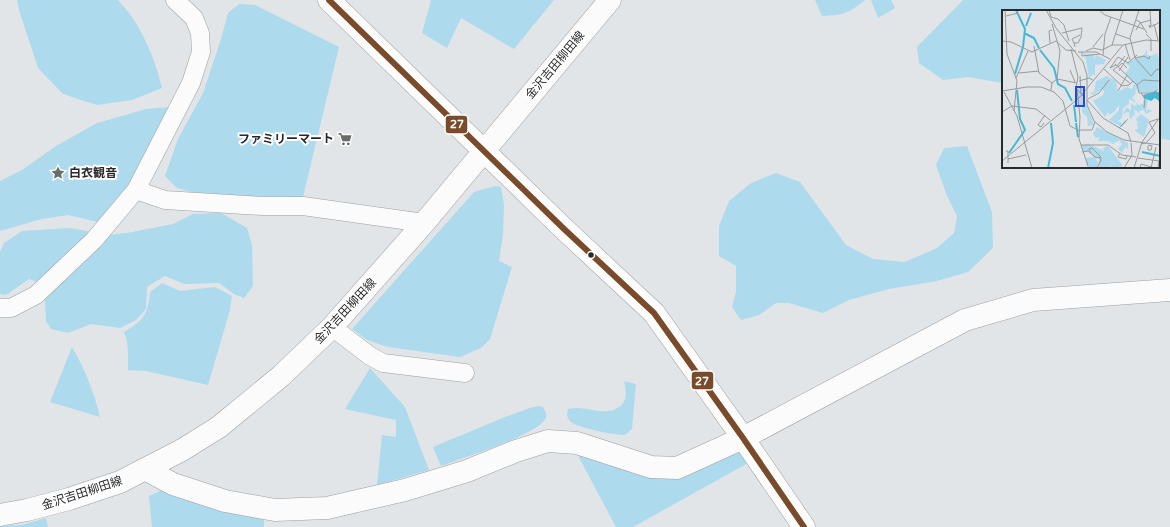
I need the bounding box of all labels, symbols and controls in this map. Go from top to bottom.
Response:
inset map [1002,10,1160,168]
street label: 金沢吉田柳田線 [523,28,587,102]
line badge: 27 [445,115,468,134]
text: 27 [450,118,464,131]
supermarket icon: ファミリーマート [337,131,353,147]
place label: ファミリーマート [238,132,334,146]
place icon: 白衣観音 [50,165,66,181]
place label: 白衣観音 [69,166,117,180]
unlabelled marker [586,250,596,260]
street label: 金沢吉田柳田線 [311,276,379,346]
line badge: 27 [691,371,714,390]
text: 27 [695,375,709,388]
street label: 金沢吉田柳田線 [40,473,124,513]

